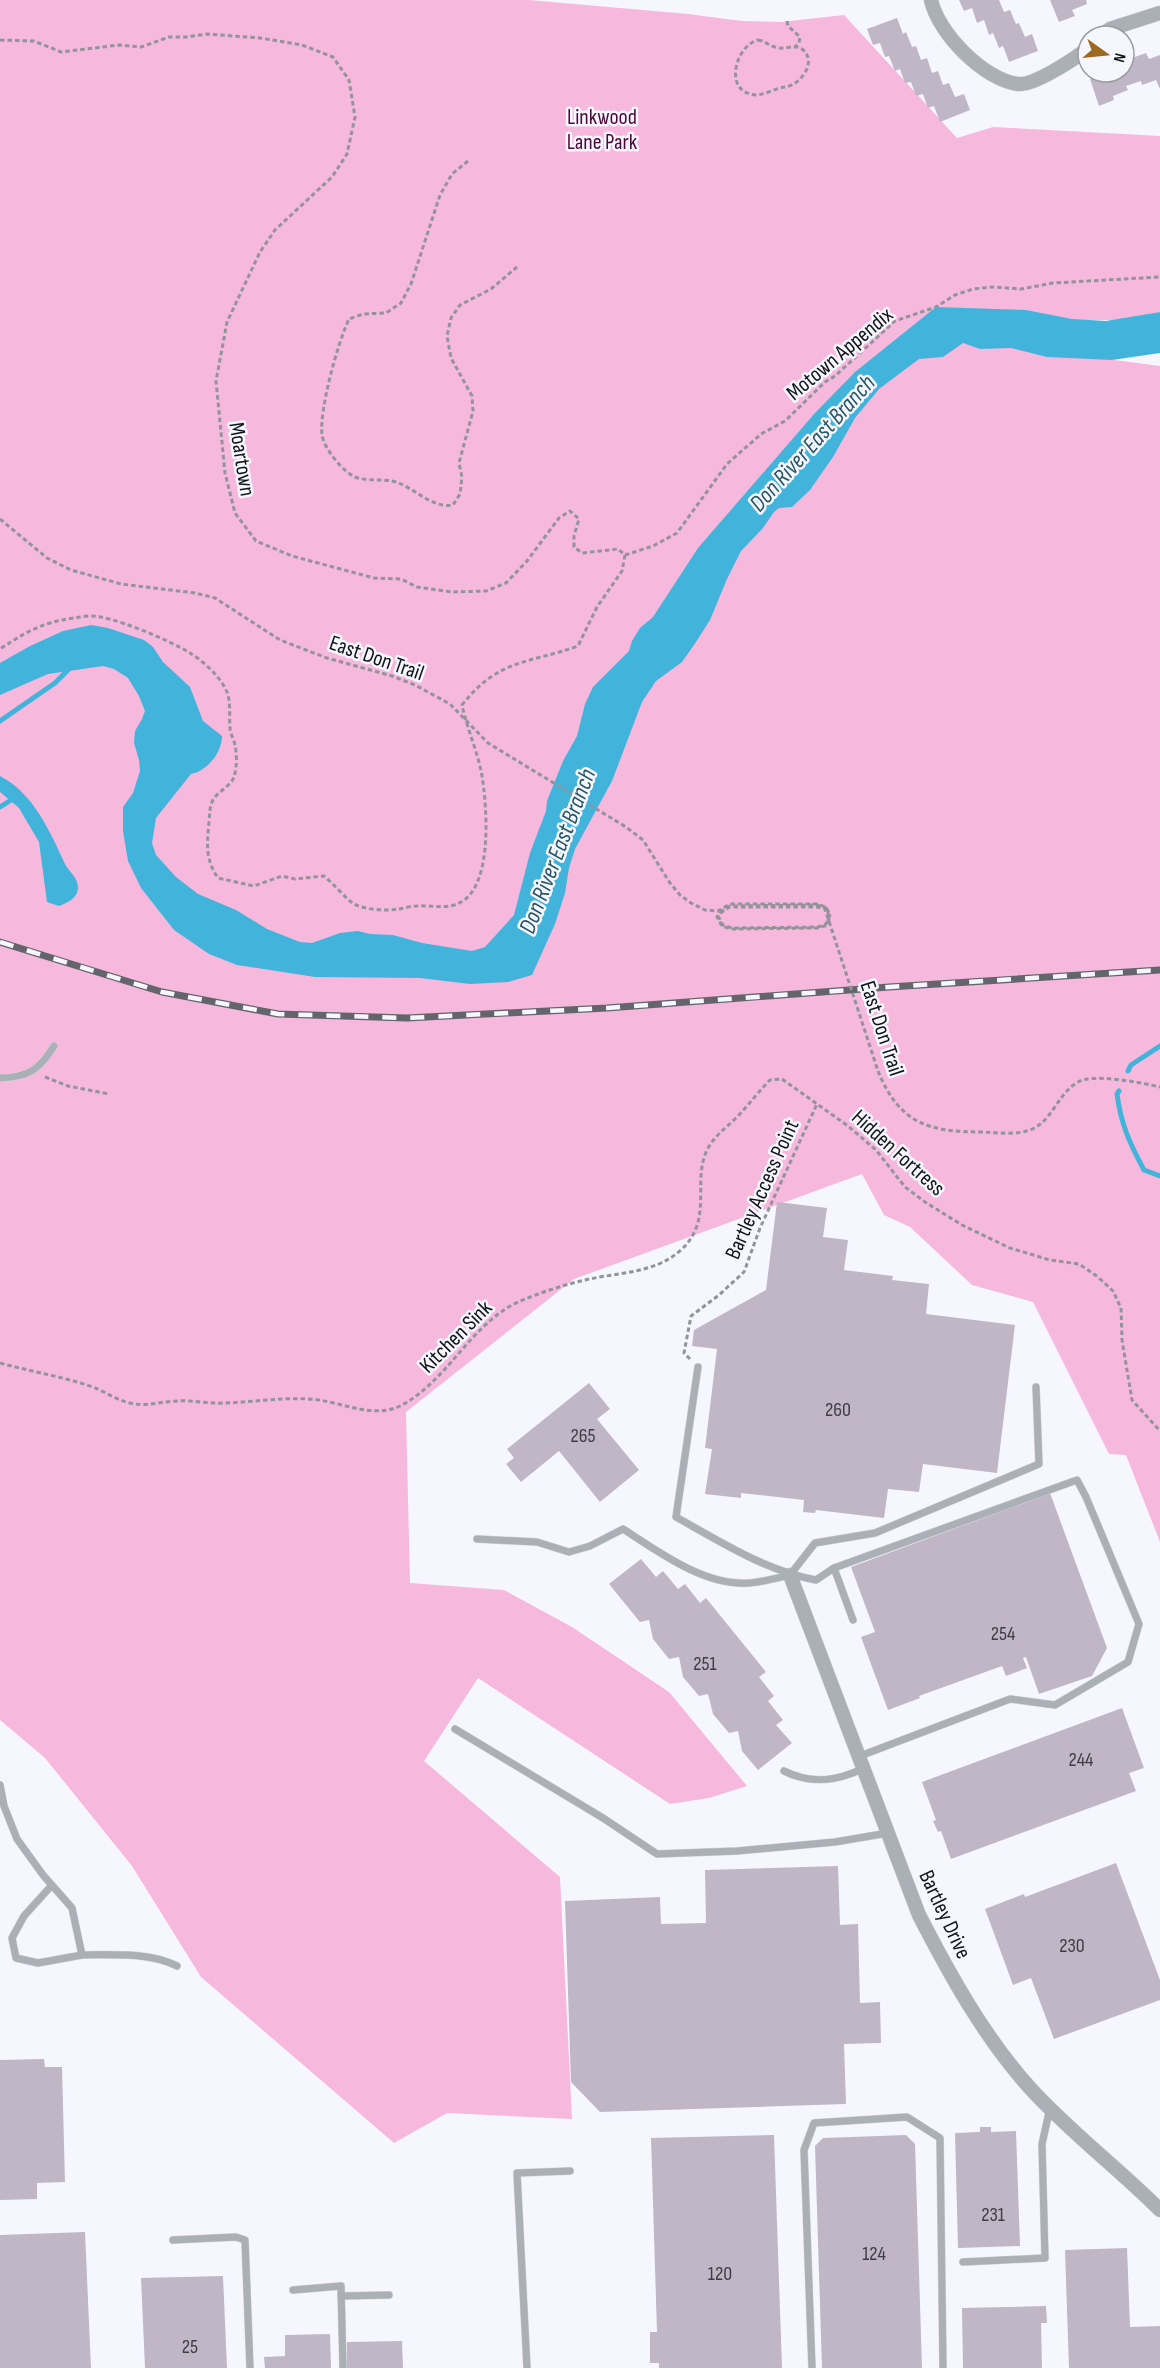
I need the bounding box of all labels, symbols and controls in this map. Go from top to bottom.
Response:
north arrow [1076,24,1136,84]
text: N [1109,51,1129,64]
park label: Linkwood Lane Park [567,104,638,156]
street label: Motown Appendix [781,301,899,407]
water label: Don River East Branch [743,369,881,518]
street label: Moartown [222,420,261,498]
street label: East Don Trail [326,630,427,687]
water label: Don River East Branch [513,765,602,938]
street label: East Don Trail [854,978,910,1079]
street label: Hidden Fortress [846,1104,950,1202]
street label: Bartley Access Point [719,1115,805,1264]
street label: Kitchen Sink [414,1295,499,1379]
house number: 260 [825,1398,851,1422]
house number: 265 [570,1424,596,1448]
house number: 254 [991,1622,1015,1646]
house number: 251 [693,1652,717,1676]
house number: 244 [1069,1748,1093,1772]
street label: Bartley Drive [912,1866,977,1963]
house number: 230 [1059,1934,1085,1958]
house number: 231 [981,2203,1005,2227]
house number: 124 [862,2242,886,2266]
house number: 120 [708,2262,732,2286]
house number: 25 [182,2335,198,2359]

